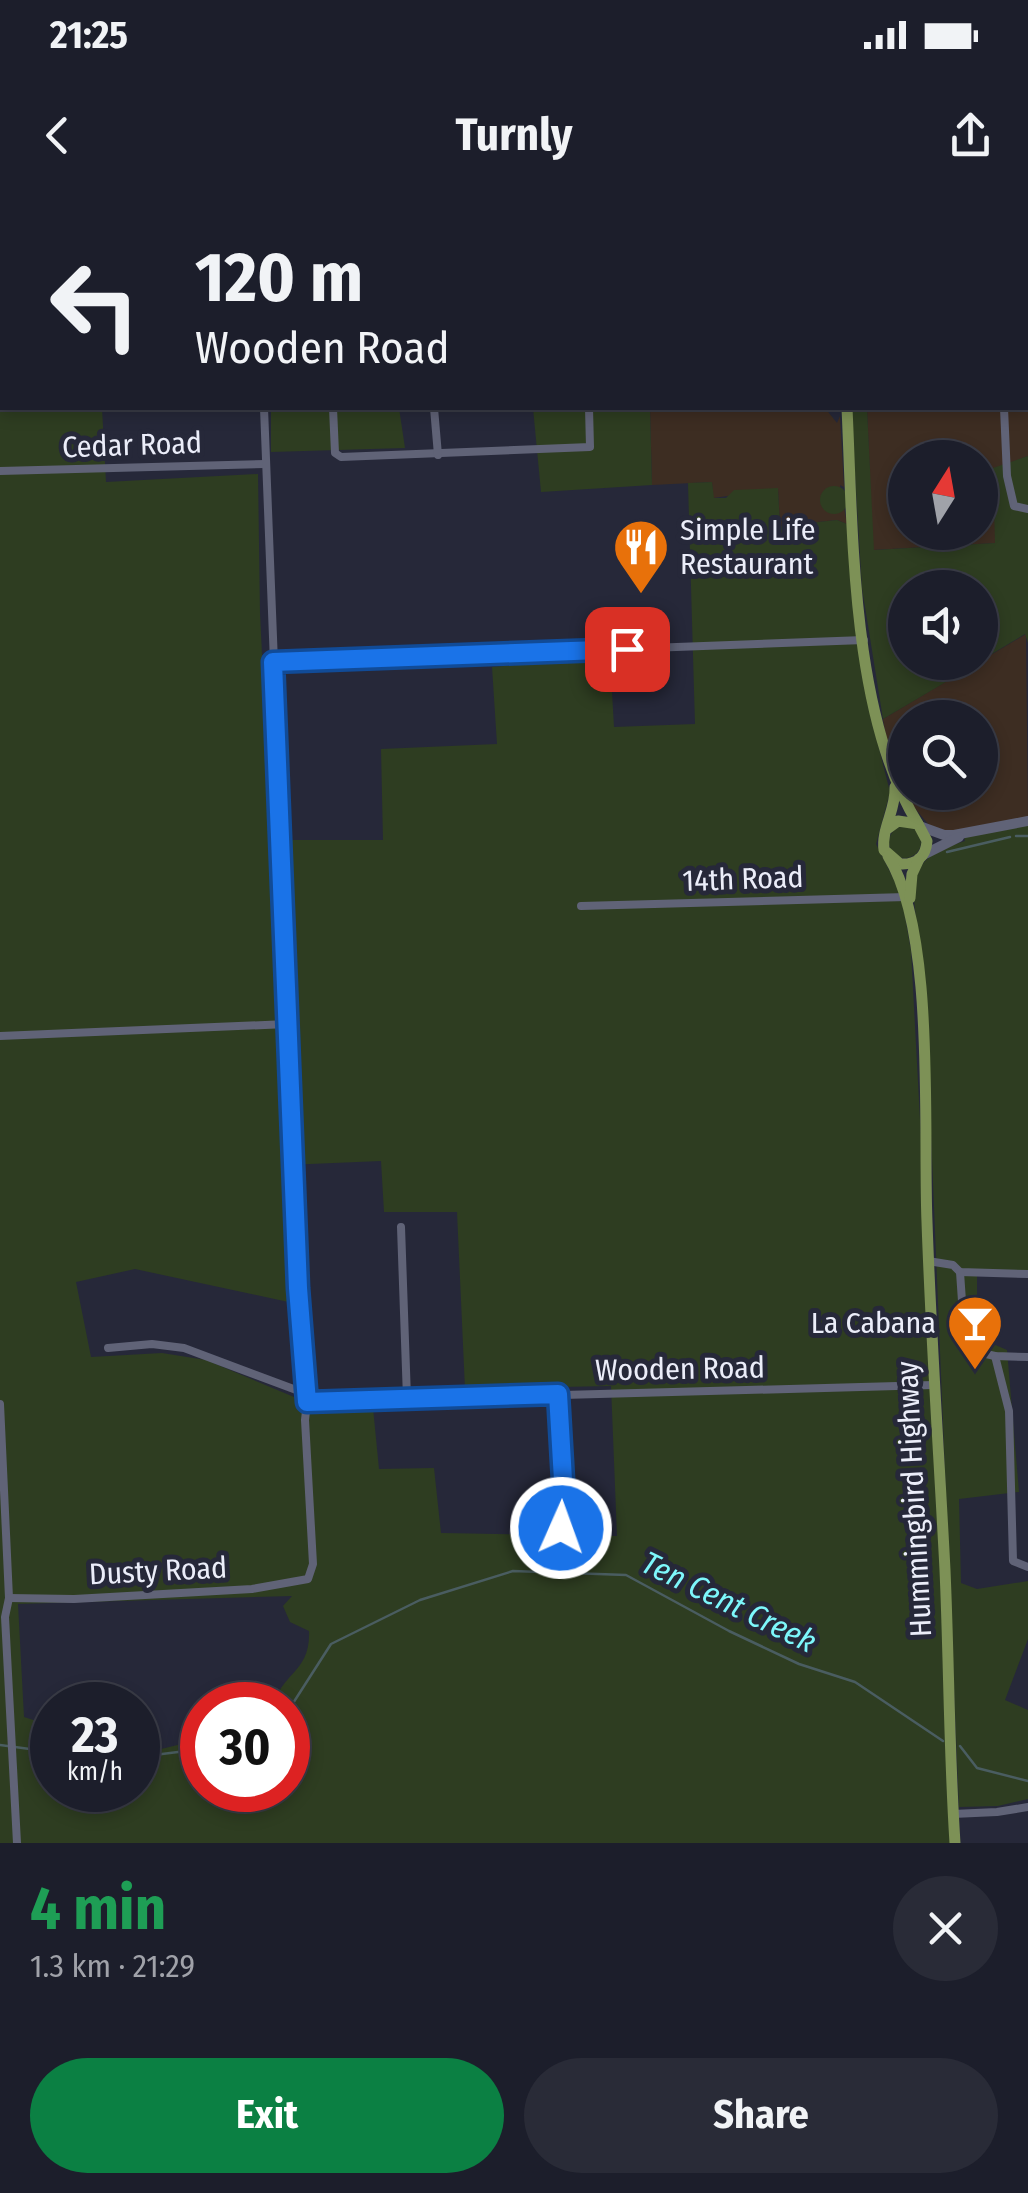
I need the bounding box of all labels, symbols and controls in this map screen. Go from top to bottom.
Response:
text: 21:25 [50,12,128,58]
icon: back [30,108,85,163]
text: Turnly [456,108,572,162]
icon: share [943,108,998,163]
text: 120 m [195,236,363,320]
icon: left [30,240,160,370]
text: Wooden Road [195,321,450,375]
street label: Cedar Road [61,425,203,465]
north arrow [888,440,998,550]
map controls [888,440,998,810]
place label: Simple Life Restaurant [680,512,816,582]
restaurant icon: Simple Life Restaurant [611,517,671,596]
button: sound [888,570,998,680]
pin [585,607,670,692]
icon: arrive [600,622,655,677]
button: search [888,700,998,810]
street label: 14th Road [682,859,804,899]
bar icon: La Cabana [945,1293,1005,1372]
place label: La Cabana [811,1305,936,1341]
street label: Wooden Road [595,1350,765,1388]
street label: Hummingbird Highway [889,1359,939,1638]
position arrow [509,1476,613,1580]
water label: Ten Cent Creek [636,1543,823,1661]
street label: Dusty Road [88,1549,228,1593]
speed limit sign: 30 [180,1682,310,1812]
text: 23 [72,1705,118,1765]
text: km/h [67,1757,123,1787]
text: 4 min [30,1873,166,1945]
button: close [893,1876,998,1981]
text: 1.3 km · 21:29 [30,1947,195,1985]
button: Exit [30,2058,504,2173]
button: Share [524,2058,998,2173]

